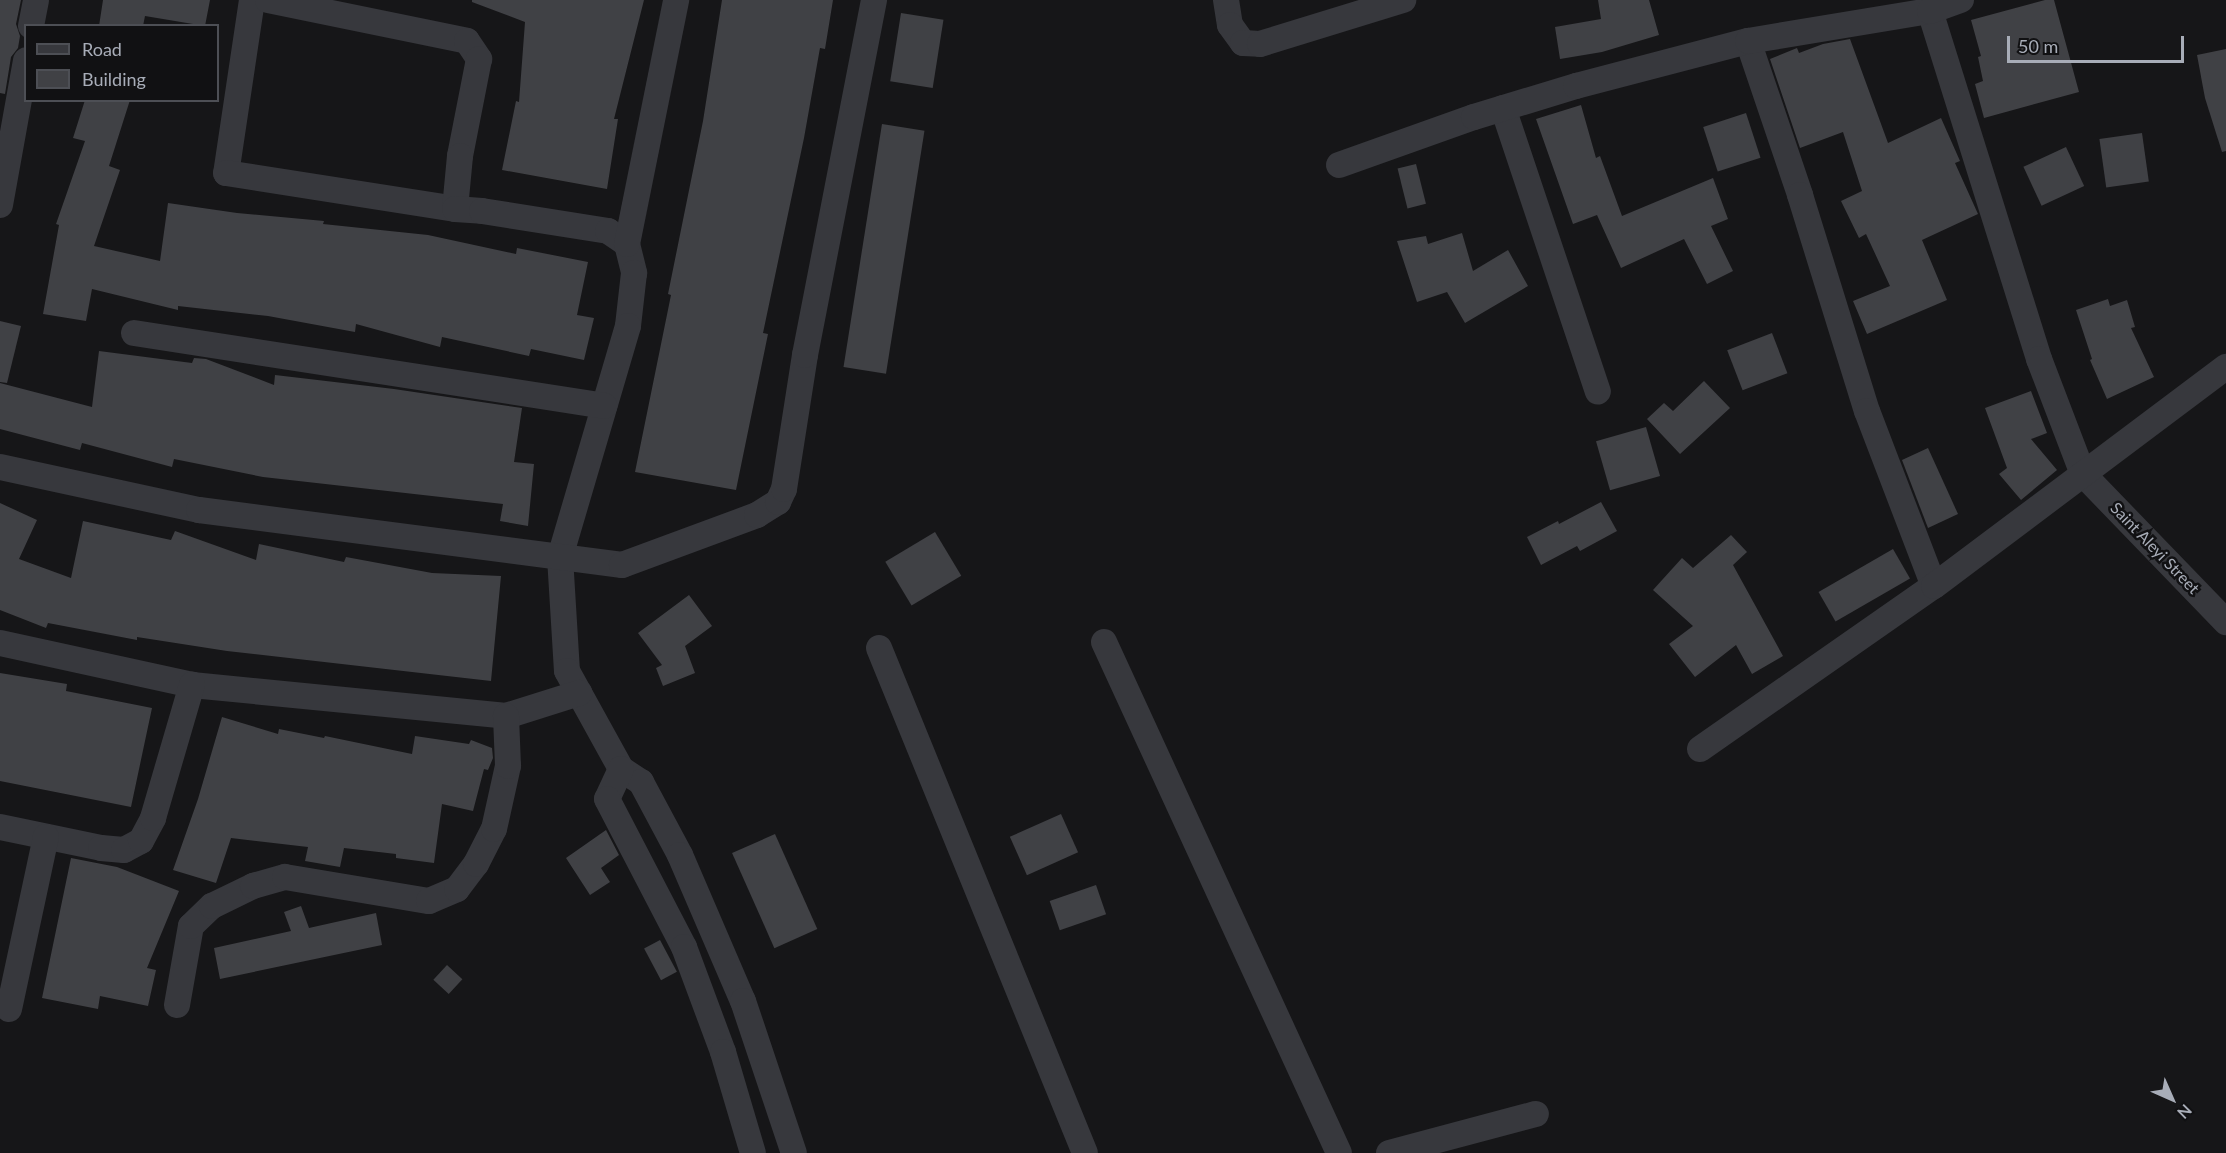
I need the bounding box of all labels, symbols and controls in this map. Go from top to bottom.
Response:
legend [24,24,219,102]
scale bar [2010,24,2187,62]
text: 50 m [2018,35,2058,57]
text: Road [82,38,122,60]
text: Building [82,68,146,90]
street label: Saint Aleyi Street [2106,498,2204,598]
north arrow [2142,1069,2202,1129]
text: N [2174,1101,2196,1123]

